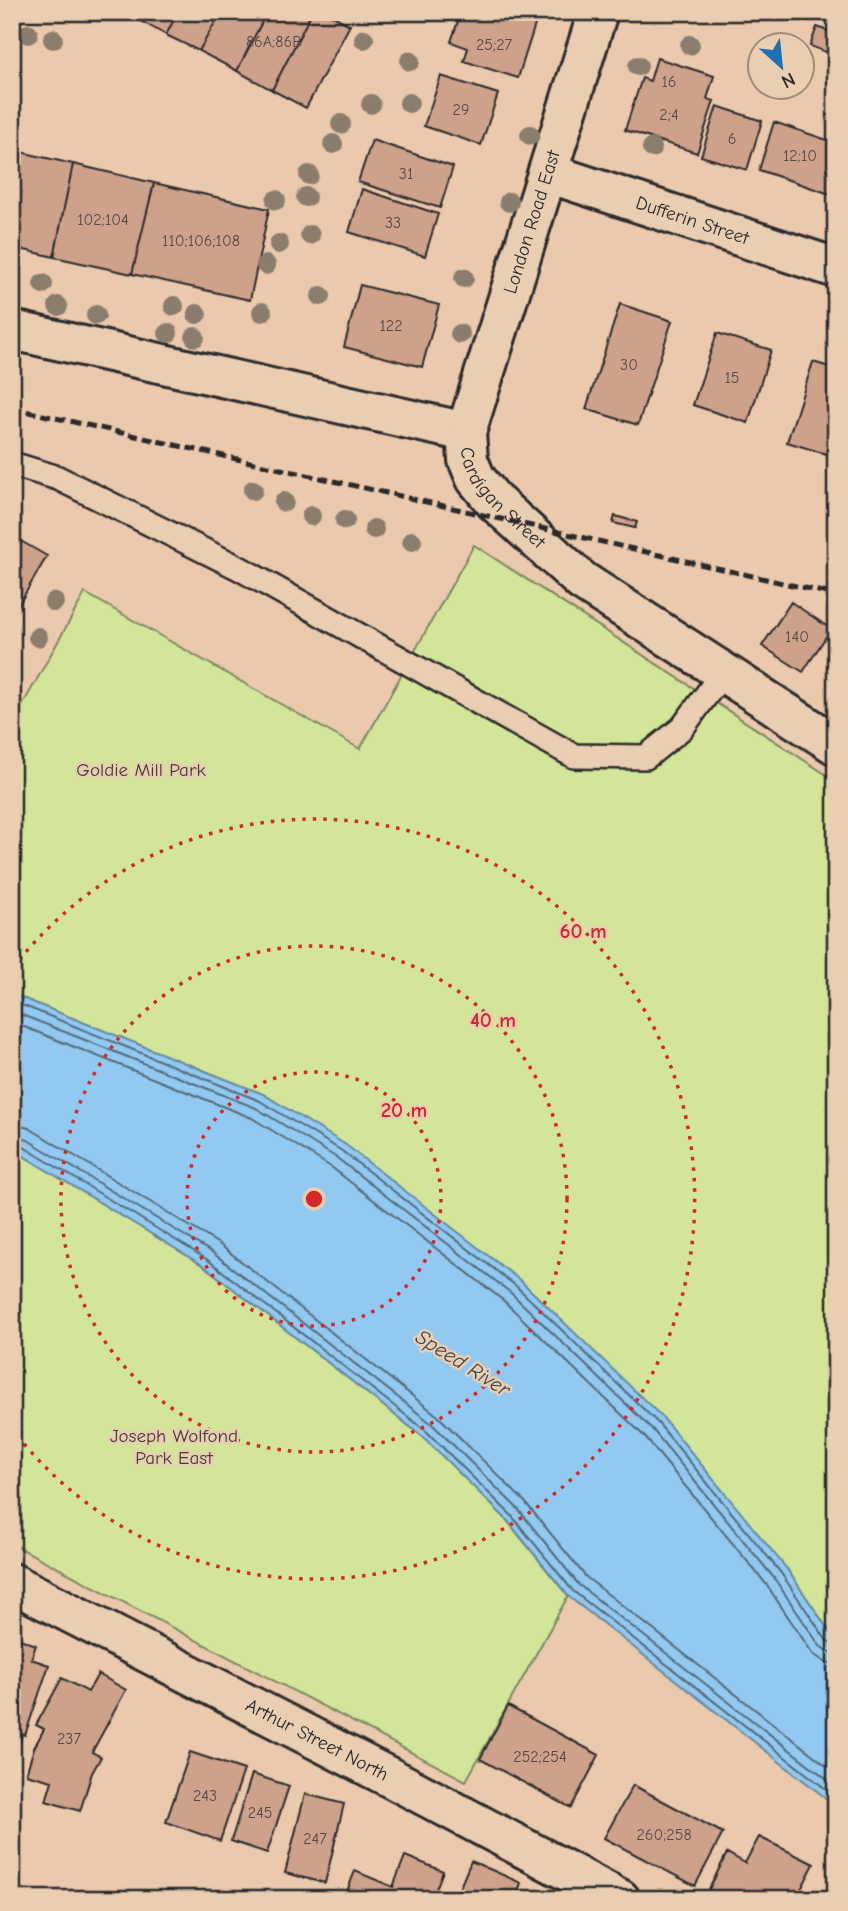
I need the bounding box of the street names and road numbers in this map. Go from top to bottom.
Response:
street label: London Road East [499,147,565,296]
street label: Dufferin Street [633,192,752,250]
street label: Cardigan Street [456,446,550,553]
street label: Arthur Street North [242,1694,392,1786]

